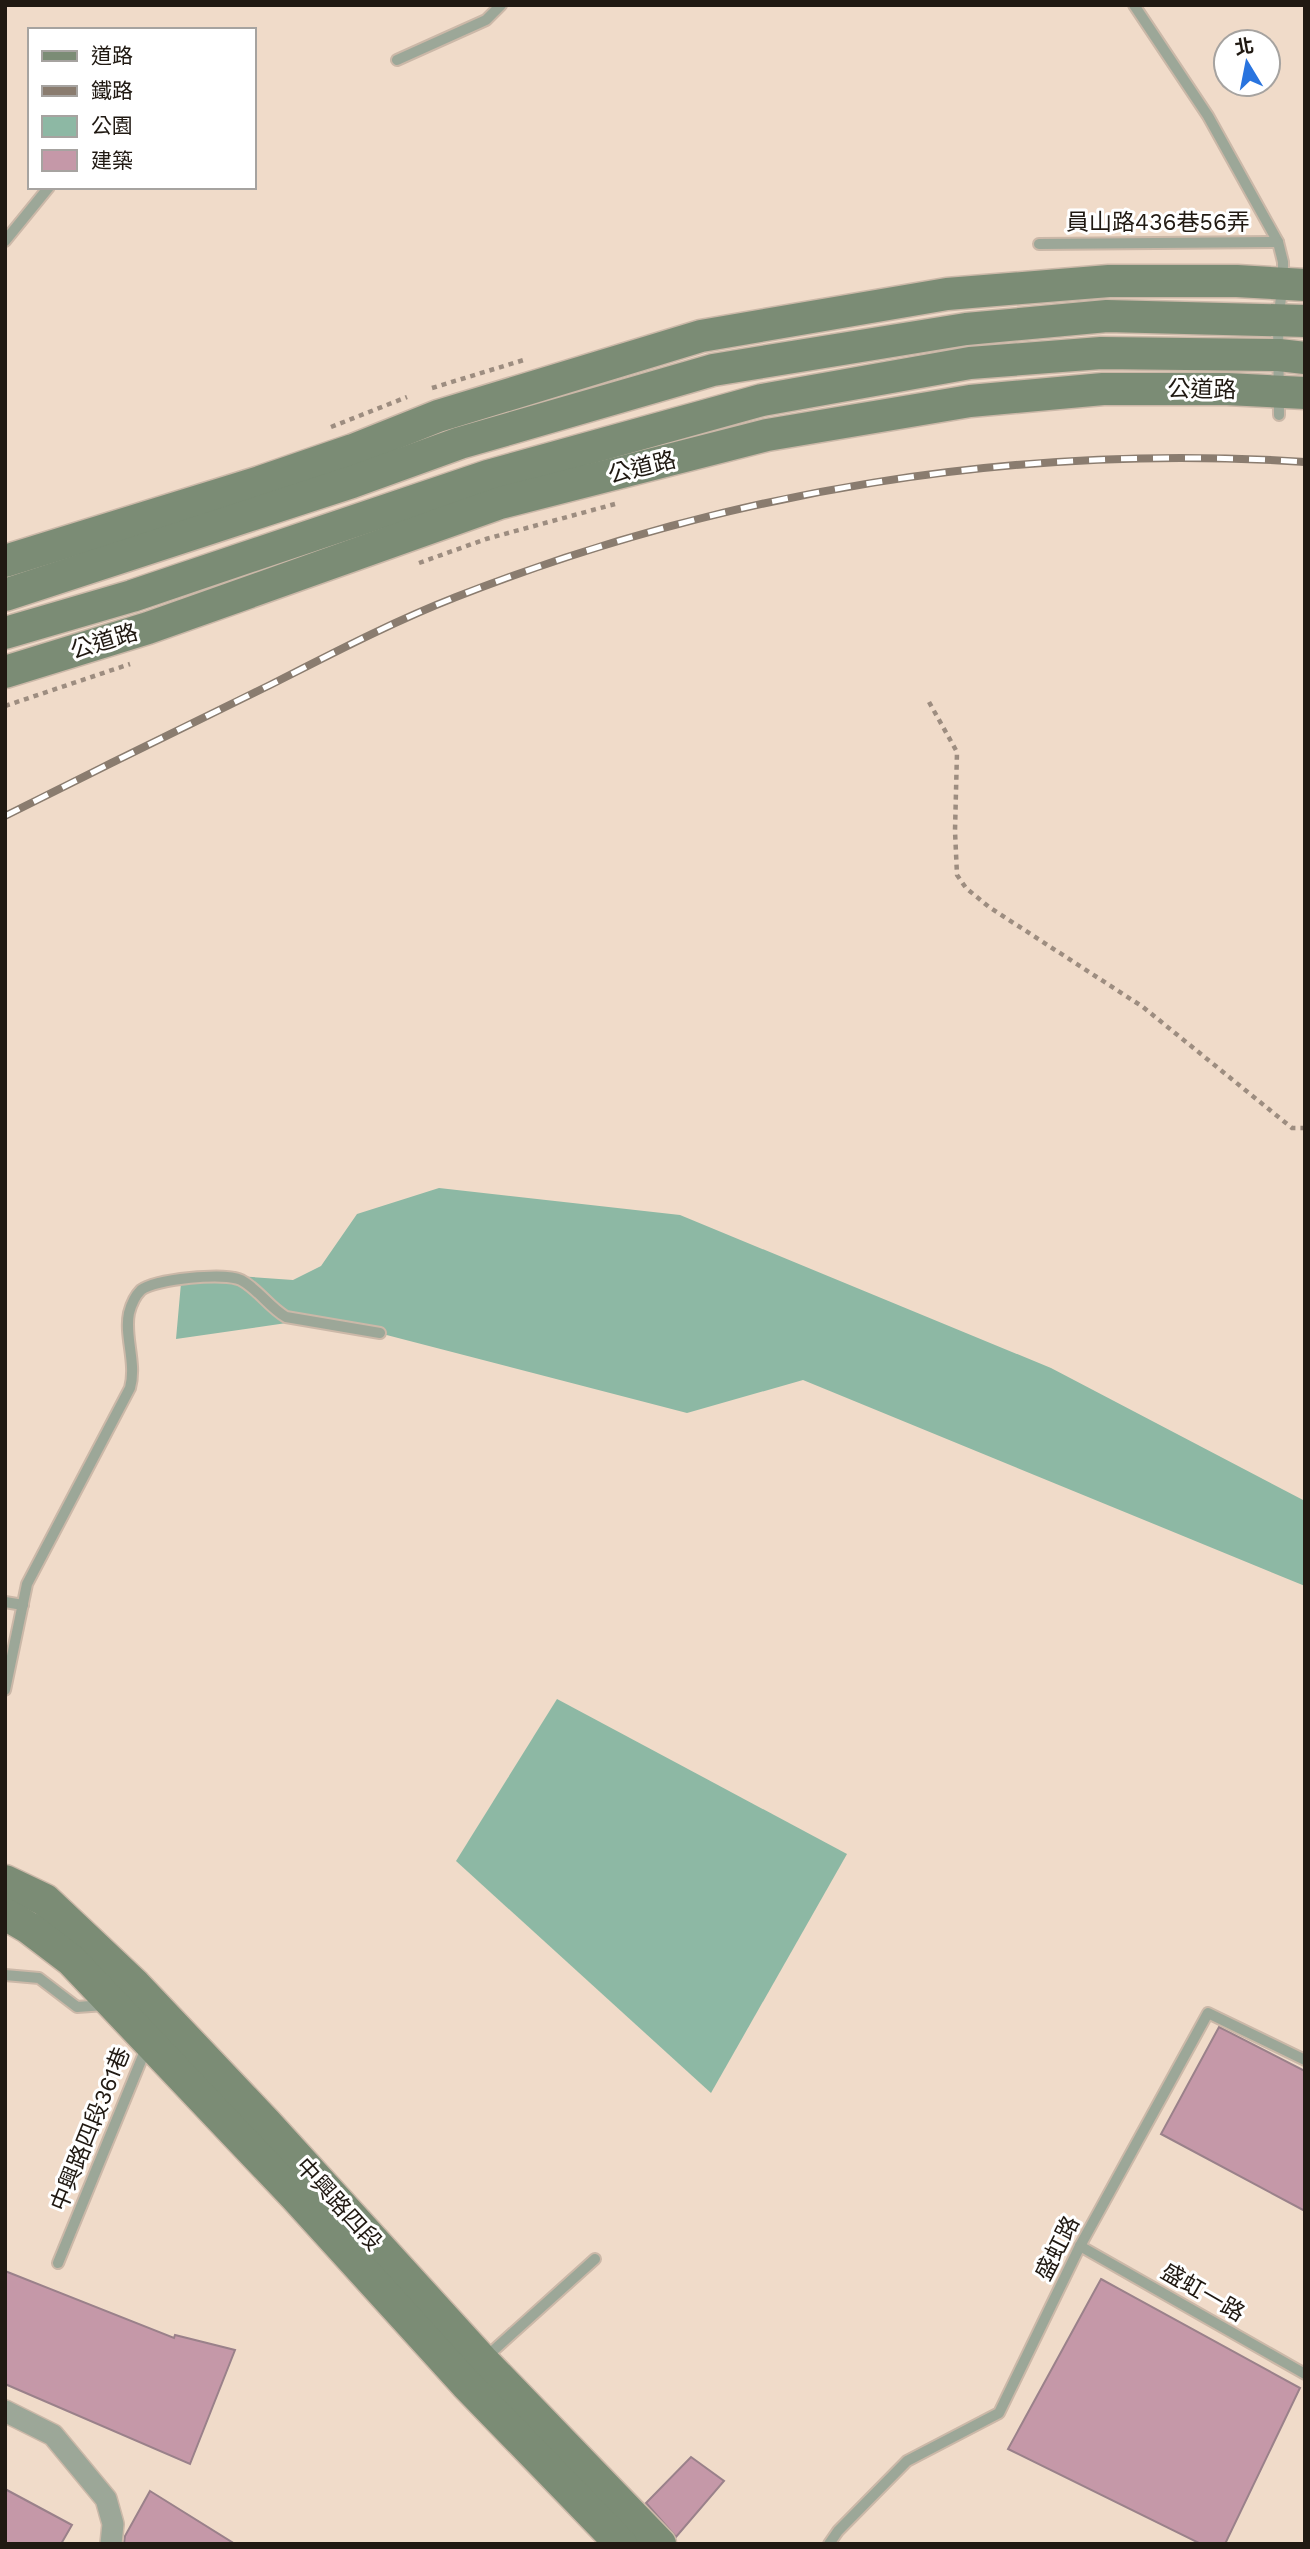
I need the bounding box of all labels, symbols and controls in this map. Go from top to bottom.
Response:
legend [28,28,256,189]
north arrow [1212,28,1282,98]
text: 北 [1233,34,1255,60]
text: 道路 [91,43,133,68]
text: 鐵路 [91,78,133,103]
text: 公園 [91,113,133,138]
text: 建築 [91,148,133,173]
street label: 員山路436巷56弄 [1066,209,1250,236]
street label: 公道路 [1167,375,1237,404]
street label: 公道路 [605,446,679,489]
street label: 公道路 [67,618,141,664]
street label: 中興路四段361巷 [45,2043,136,2215]
street label: 中興路四段 [290,2153,387,2256]
street label: 盛虹路 [1030,2211,1085,2285]
street label: 盛虹一路 [1156,2258,1249,2327]

